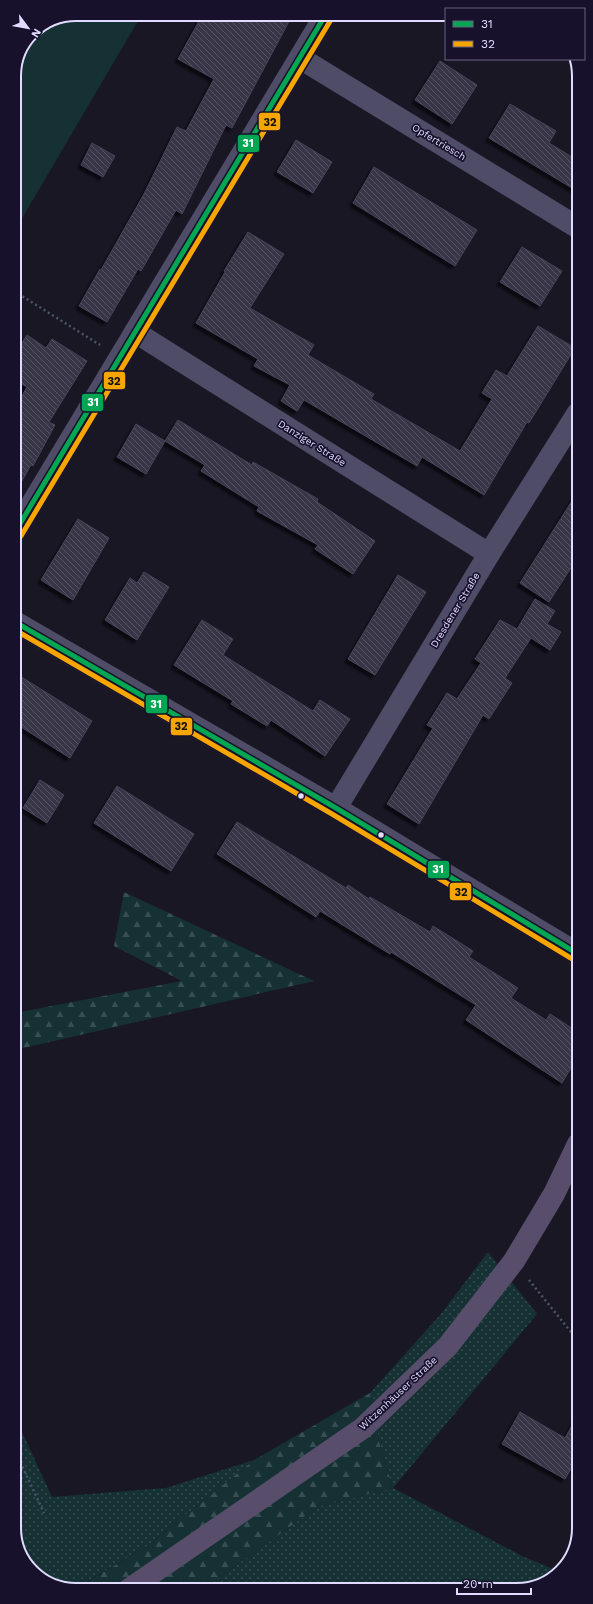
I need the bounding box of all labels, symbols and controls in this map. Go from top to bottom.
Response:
north arrow [8,8,48,48]
legend [445,8,585,60]
text: 31 [481,17,493,31]
text: N [28,26,44,40]
text: 32 [481,37,495,51]
line badge: 32 [258,112,281,131]
text: 32 [263,116,277,129]
street label: Opfertriesch [410,122,468,162]
line badge: 31 [237,134,260,153]
text: 31 [242,137,254,150]
line badge: 32 [103,371,126,390]
text: 32 [107,375,121,388]
line badge: 31 [81,393,104,412]
text: 31 [87,396,99,409]
street label: Danziger Straße [276,418,348,468]
street label: Dresdener Straße [428,570,482,649]
line badge: 31 [145,694,168,714]
text: 31 [150,698,162,711]
line badge: 32 [170,717,193,736]
text: 32 [174,720,188,733]
unlabelled marker [296,791,306,801]
unlabelled marker [376,830,386,840]
line badge: 31 [427,860,450,879]
text: 31 [432,863,444,876]
line badge: 32 [449,882,472,901]
text: 32 [454,886,468,899]
street label: Witzenhäuser Straße [357,1354,439,1432]
scale bar [457,1570,531,1596]
text: 20 m [463,1577,493,1591]

